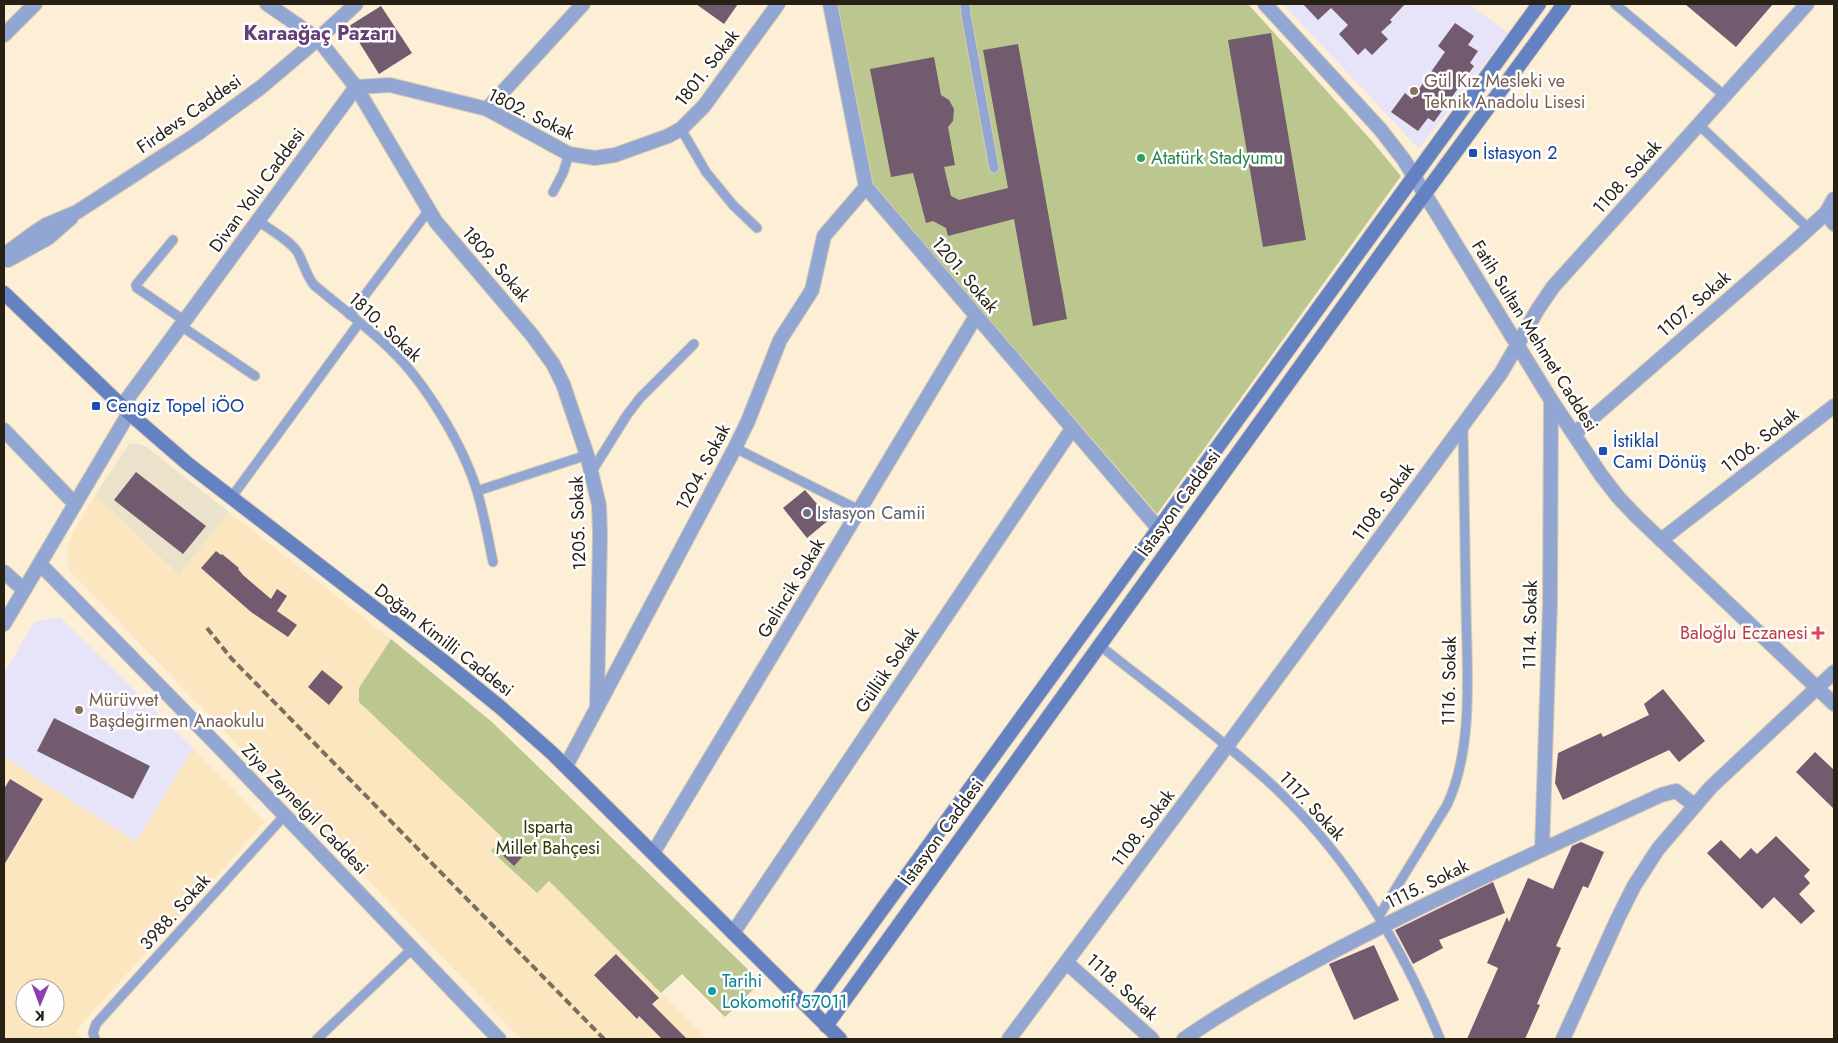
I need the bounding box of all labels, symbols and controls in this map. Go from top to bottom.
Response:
district label: Karaağaç Pazarı [244,19,395,48]
street label: 1801. Sokak [668,24,746,112]
street label: Firdevs Caddesi [131,68,247,160]
place label: Gül Kız Mesleki ve Teknik Anadolu Lisesi [1424,68,1586,115]
street label: 1802. Sokak [483,82,579,146]
marker: Gül Kız Mesleki ve Teknik Anadolu Lisesi [1408,85,1420,97]
street label: Divan Yolu Caddesi [203,122,311,258]
street label: 1108. Sokak [1587,134,1667,220]
place label: İstasyon 2 [1483,140,1557,166]
place label: Atatürk Stadyumu [1151,145,1283,171]
marker: İstasyon 2 [1467,147,1479,159]
marker: Atatürk Stadyumu [1135,152,1147,164]
street label: 1809. Sokak [456,220,536,308]
street label: 1201. Sokak [925,231,1005,319]
street label: Fatih Sultan Mehmet Caddesi [1465,235,1605,437]
street label: 1107. Sokak [1652,265,1736,343]
street label: 1810. Sokak [343,286,427,368]
place label: Cengiz Topel iÖO [106,393,244,419]
marker: Cengiz Topel iÖO [90,400,102,412]
street label: 1106. Sokak [1716,401,1804,479]
street label: 1204. Sokak [669,419,737,515]
place label: İstiklal Cami Dönüş [1613,428,1706,475]
street label: İstasyon Caddesi [1131,444,1227,562]
marker: İstiklal Cami Dönüş [1597,445,1609,457]
street label: 1108. Sokak [1346,457,1420,547]
street label: 1205. Sokak [563,475,593,571]
place label: Istasyon Camii [817,500,926,526]
marker: Istasyon Camii [801,507,813,519]
street label: Gelincik Sokak [751,533,831,643]
street label: Doğan Kimilli Caddesi [369,577,519,703]
street label: 1114. Sokak [1516,580,1544,670]
place label: Baloğlu Eczanesi [1680,620,1808,646]
street label: Güllük Sokak [849,622,925,718]
marker: Baloğlu Eczanesi [1812,627,1824,639]
street label: 1116. Sokak [1435,636,1463,726]
place label: Mürüvvet Başdeğirmen Anaokulu [89,687,264,734]
marker: Mürüvvet Başdeğirmen Anaokulu [73,704,85,716]
street label: Ziya Zeynelgil Caddesi [236,738,374,880]
street label: 1117. Sokak [1273,765,1351,847]
street label: İstasyon Caddesi [894,773,990,891]
street label: 1108. Sokak [1105,784,1181,872]
park label: Isparta Millet Bahçesi [496,814,600,861]
street label: 1115. Sokak [1381,853,1473,915]
street label: 3988. Sokak [134,868,216,956]
street label: 1118. Sokak [1080,948,1164,1026]
place label: Tarihi Lokomotif 57011 [722,968,847,1015]
north arrow [15,978,65,1028]
marker: Tarihi Lokomotif 57011 [706,985,718,997]
text: K [34,1006,45,1026]

